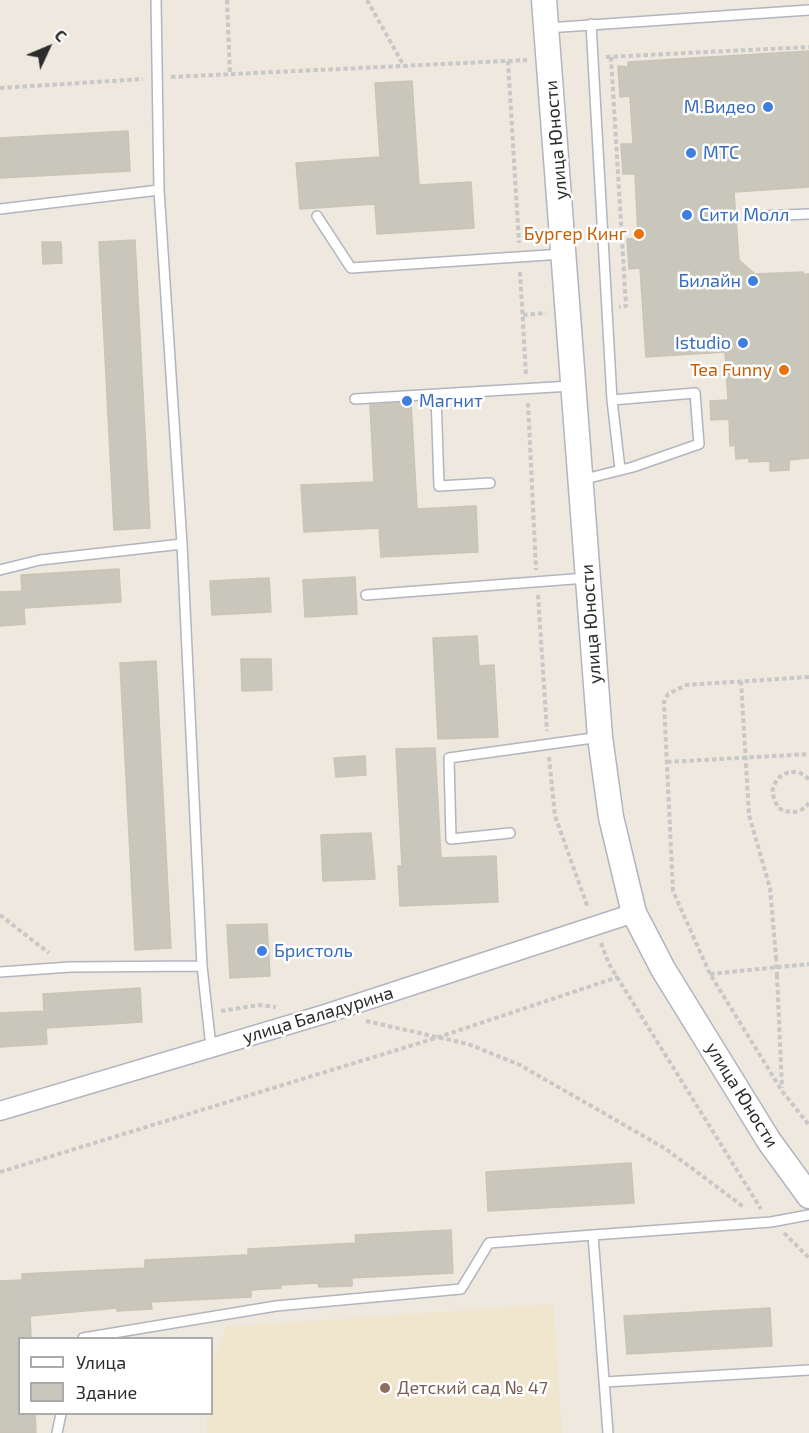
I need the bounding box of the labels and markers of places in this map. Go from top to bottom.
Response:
place label: М.Видео [684,96,756,118]
marker: М.Видео [761,100,775,114]
place label: МТС [703,142,739,164]
marker: МТС [684,146,698,160]
place label: Сити Молл [699,204,789,226]
marker: Сити Молл [680,208,694,222]
place label: Бургер Кинг [524,223,627,245]
marker: Бургер Кинг [632,227,646,241]
place label: Билайн [679,270,741,292]
marker: Билайн [746,274,760,288]
place label: Istudio [675,332,731,354]
marker: Istudio [736,336,750,350]
place label: Tea Funny [690,359,772,381]
marker: Tea Funny [777,363,791,377]
place label: Магнит [419,390,483,412]
marker: Магнит [400,394,414,408]
place label: Бристоль [274,940,353,962]
marker: Бристоль [255,944,269,958]
place label: Детский сад № 47 [397,1377,548,1399]
marker: Детский сад № 47 [378,1381,392,1395]

